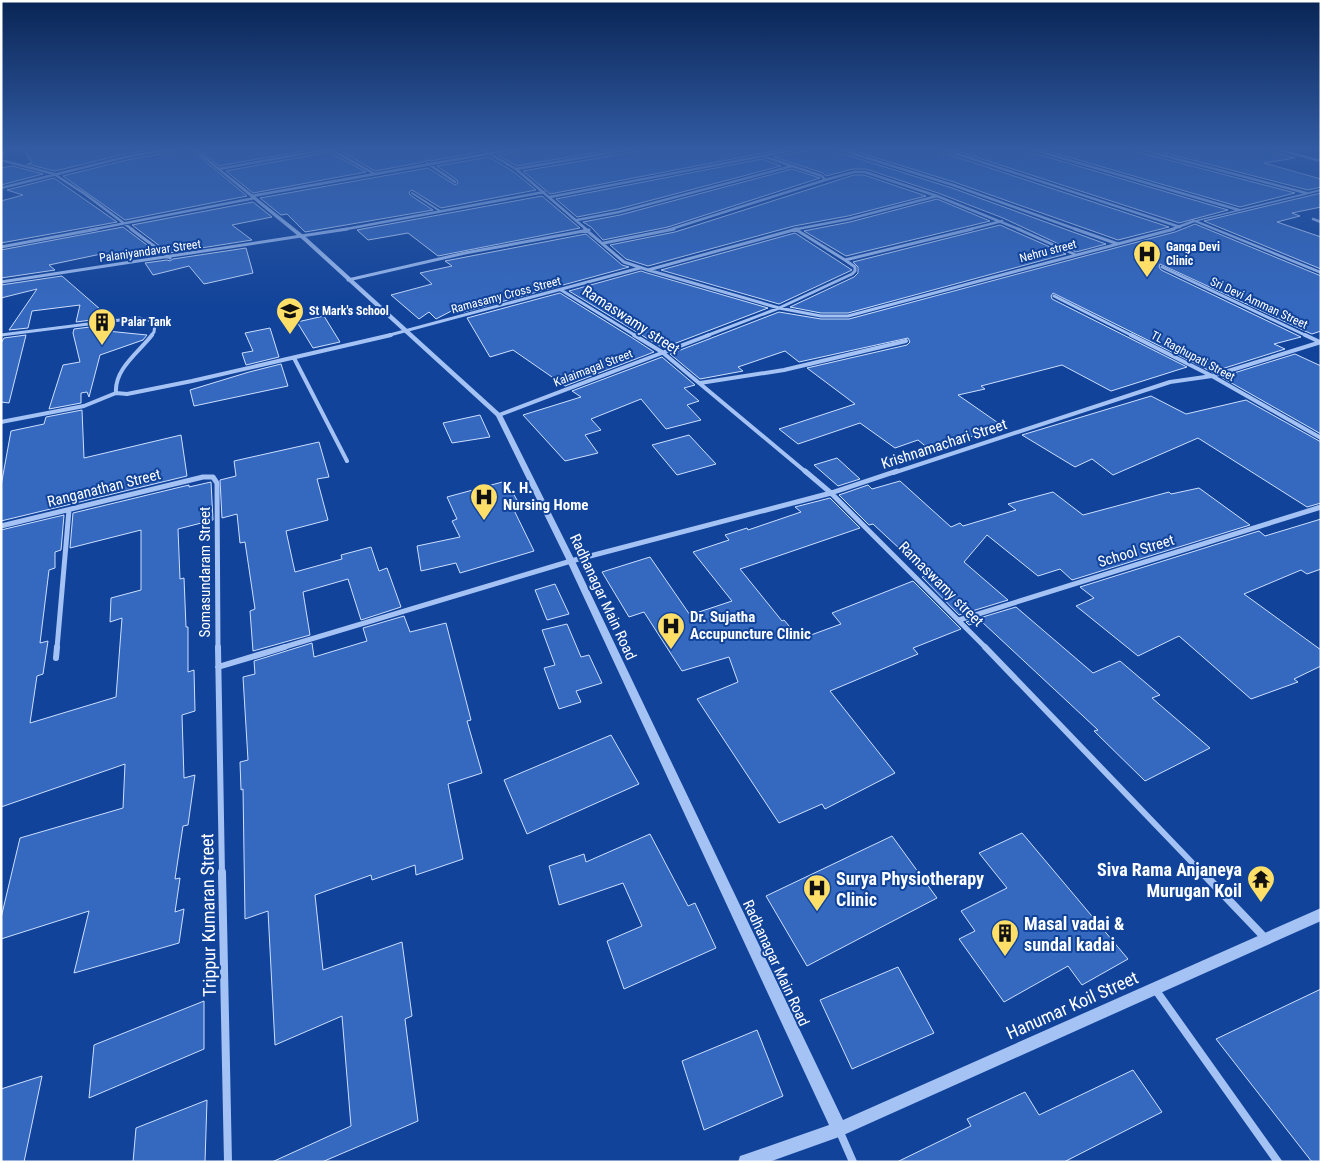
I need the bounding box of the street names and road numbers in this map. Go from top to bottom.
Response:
street label: Palaniyandavar Street [98,237,202,265]
street label: Nehru street [1018,237,1078,265]
street label: Ramasamy Cross Street [450,273,563,316]
street label: Sri Devi Amman Street [1208,274,1310,332]
street label: Ramaswamy street [579,282,683,358]
street label: TL Raghupati Street [1149,328,1238,384]
street label: Kalaimagal Street [551,346,635,390]
street label: Krishnamachari Street [879,415,1009,473]
street label: Ranganathan Street [45,465,163,511]
street label: Somasundaram Street [196,506,214,638]
street label: Radhanagar Main Road [566,531,640,663]
street label: School Street [1096,531,1176,571]
street label: Ramaswamy street [895,538,987,630]
street label: Trippur Kumaran Street [196,833,220,997]
street label: Radhanagar Main Road [739,897,813,1029]
street label: Hanumar Koil Street [1003,966,1141,1044]

